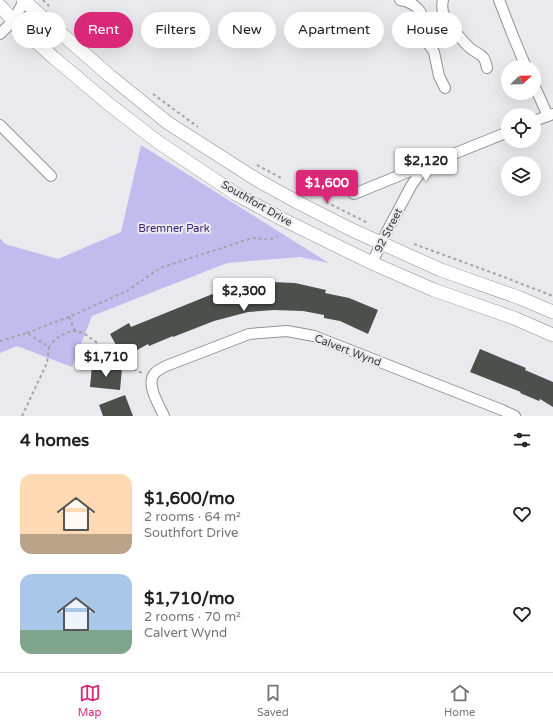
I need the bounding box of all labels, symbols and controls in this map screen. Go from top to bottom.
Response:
chip: Buy [12,12,66,48]
chip: Rent [74,12,133,48]
chip: Filters [141,12,210,48]
chip: New [218,12,276,48]
chip: Apartment [284,12,384,48]
chip: House [392,12,462,48]
north arrow [501,60,541,100]
map controls [501,60,541,196]
button: locate [501,108,541,148]
pin: $2,120 [393,148,459,182]
text: $2,120 [404,153,448,169]
button: layers [501,156,541,196]
pin: $1,600 [294,170,360,204]
text: $1,600 [305,175,349,191]
street label: Southfort Drive [219,178,295,229]
street label: 92 Street [372,206,405,255]
park label: Bremner Park [138,222,210,235]
pin: $2,300 [211,278,277,312]
text: $2,300 [222,283,266,299]
street label: Calvert Wynd [313,332,383,369]
pin: $1,710 [73,344,139,378]
text: $1,710 [84,349,128,365]
icon: filters [511,429,533,451]
text: 4 homes [20,430,89,451]
text: $1,600/mo [144,488,235,509]
icon: home [52,490,100,538]
icon: heart [511,503,533,525]
text: 2 rooms · 64 m² [144,509,241,525]
text: Southfort Drive [144,525,238,541]
text: $1,710/mo [144,588,235,609]
icon: home [52,590,100,638]
icon: heart [511,603,533,625]
text: 2 rooms · 70 m² [144,609,241,625]
text: Calvert Wynd [144,625,227,641]
tab: Map [78,682,101,719]
tab: Saved [257,682,289,719]
tab: Home [444,682,475,719]

